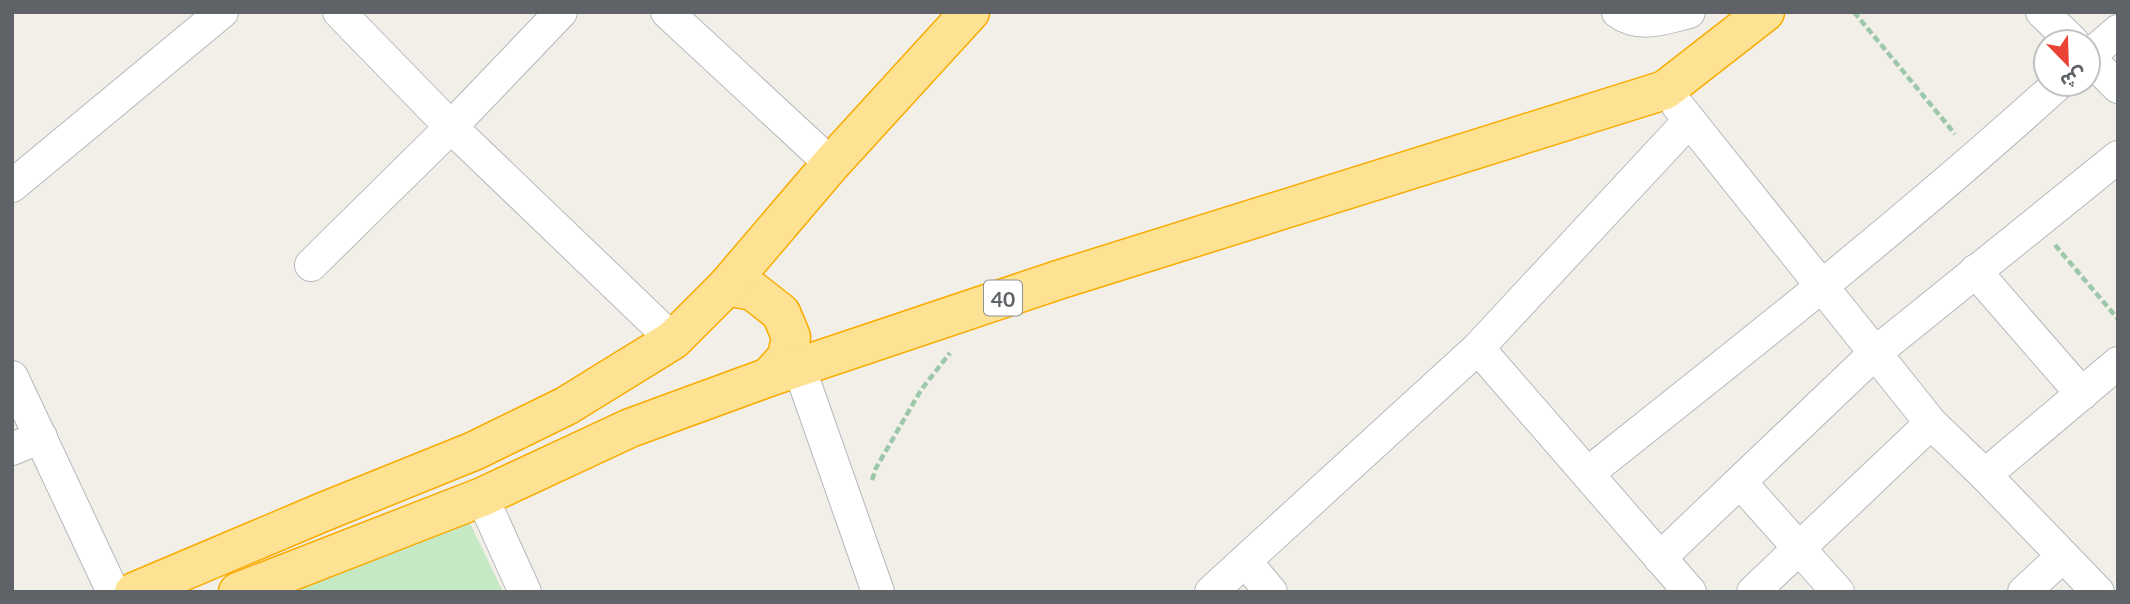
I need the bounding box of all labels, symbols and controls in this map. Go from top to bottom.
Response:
north arrow [2032,28,2102,98]
text: ش [2057,63,2090,95]
road number: 40 [984,280,1022,316]

